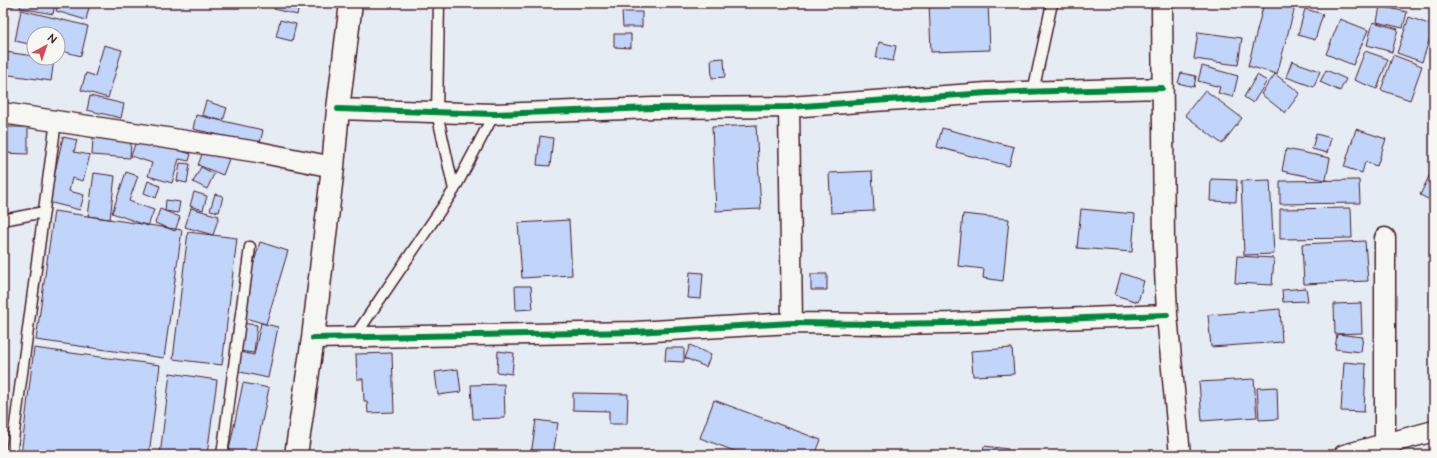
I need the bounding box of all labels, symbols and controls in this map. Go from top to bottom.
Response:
north arrow [26,26,66,66]
text: N [45,31,60,47]

